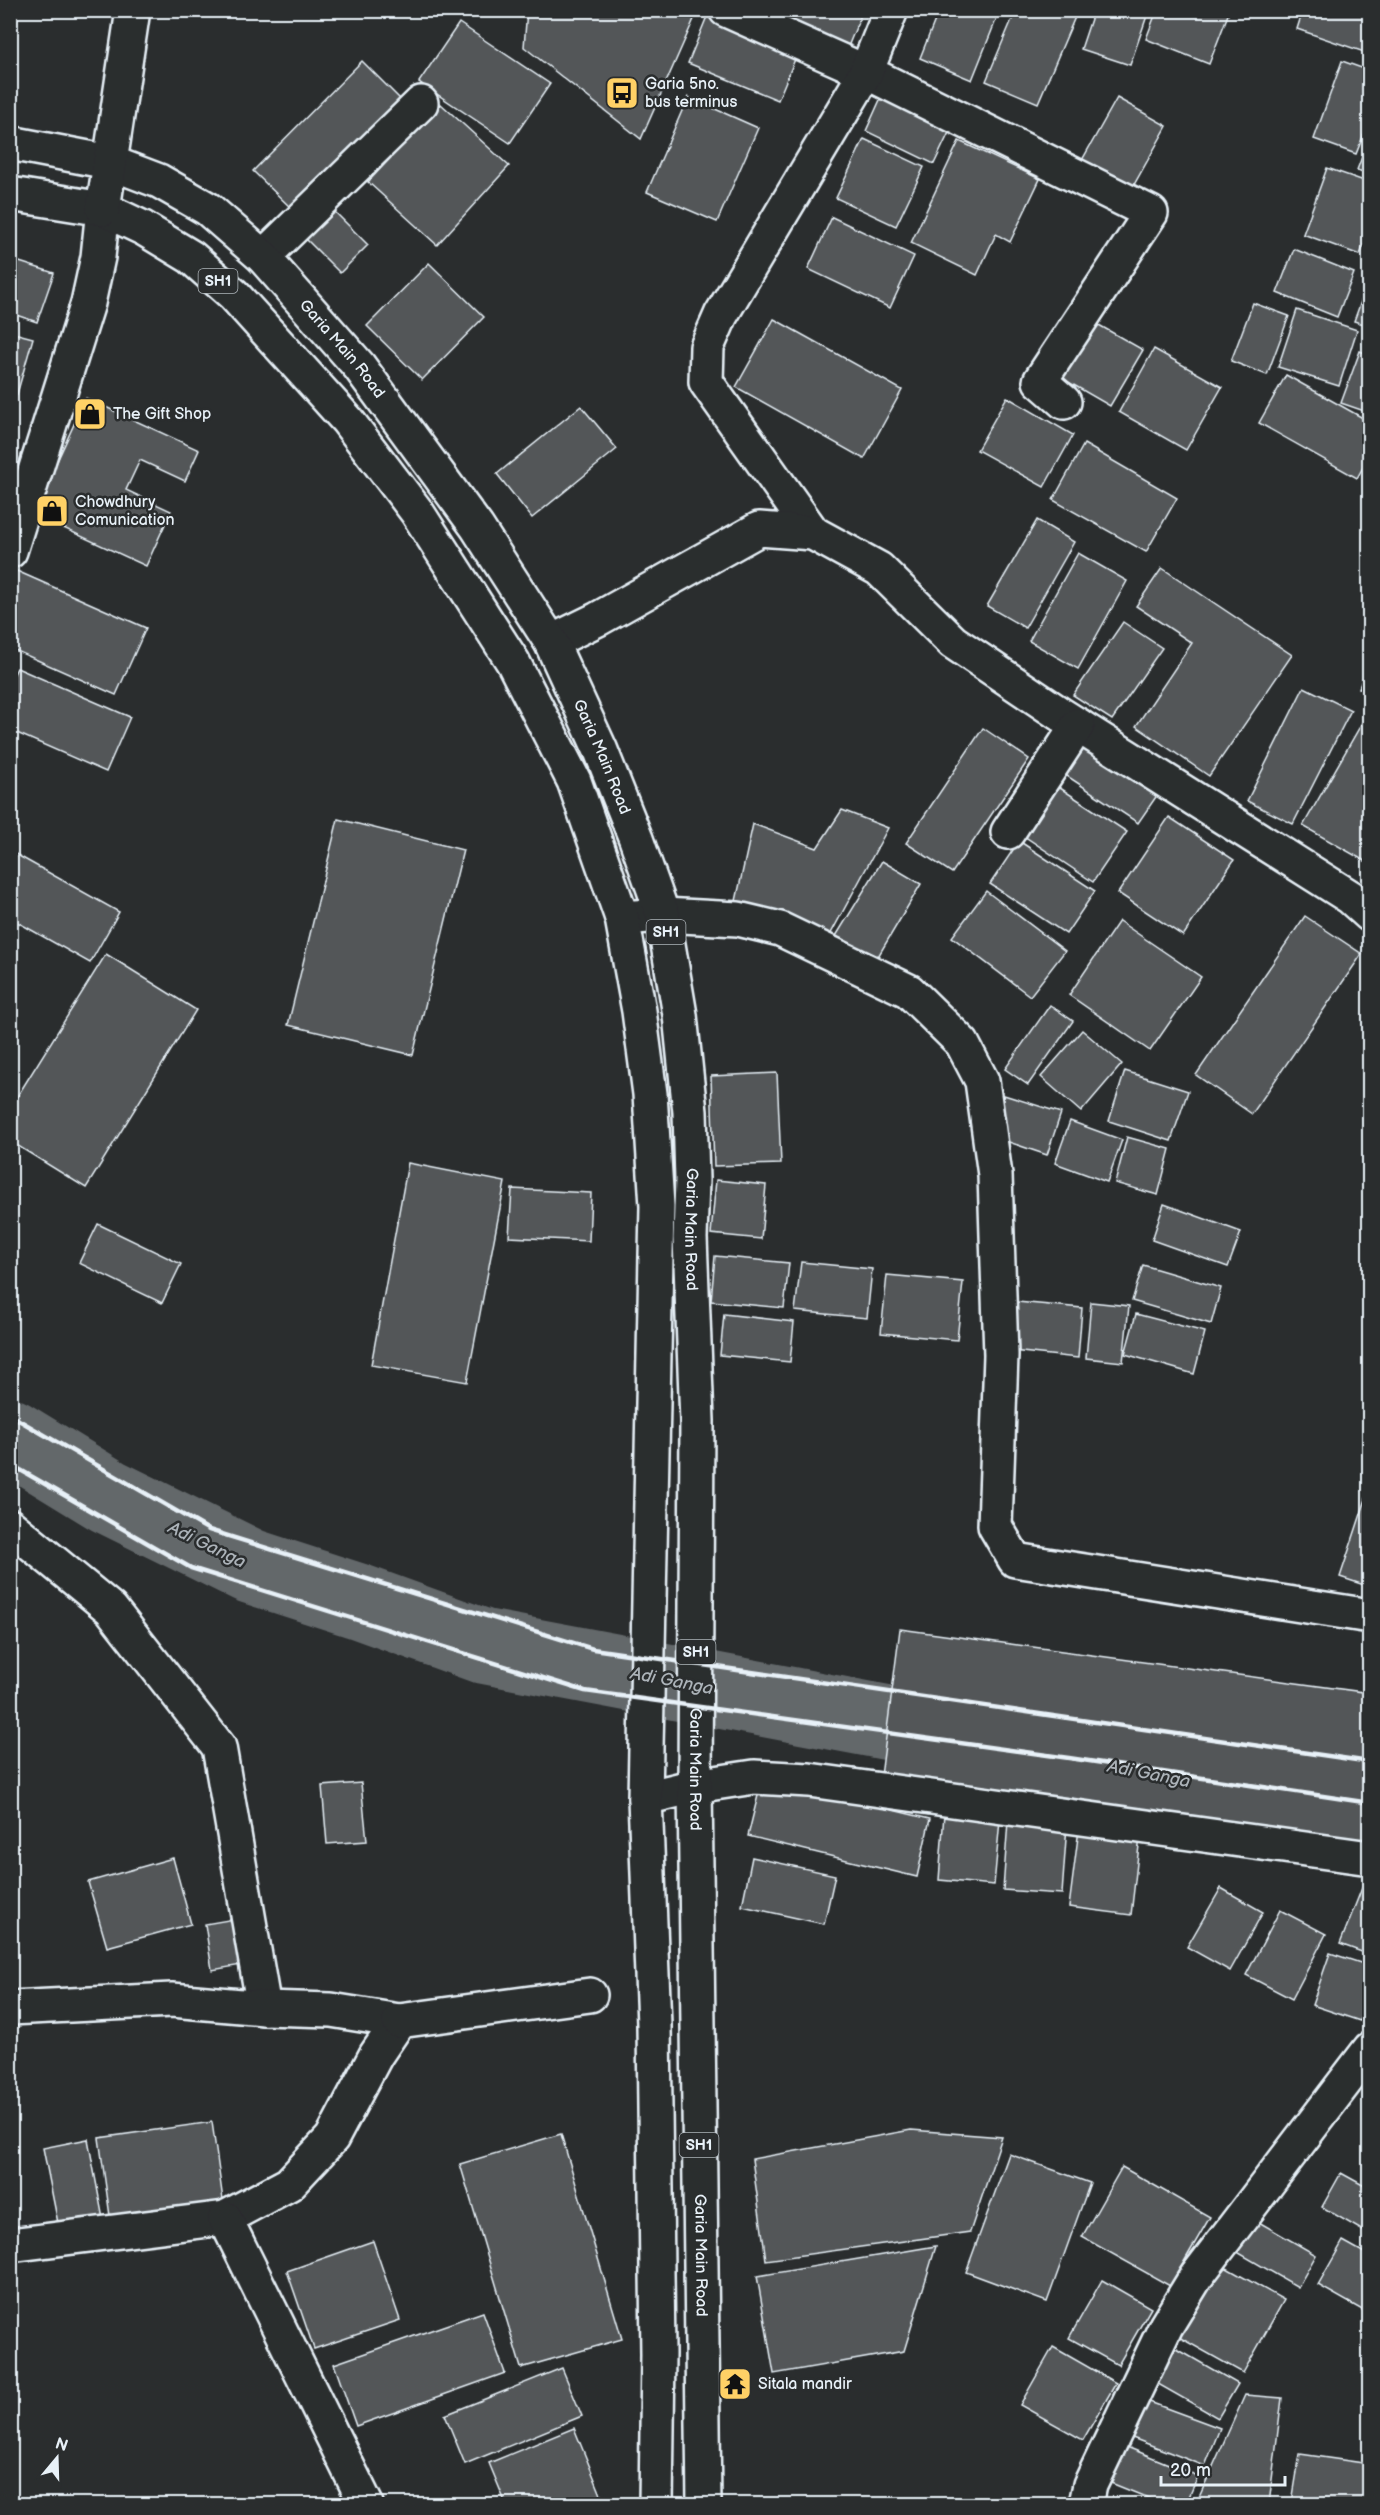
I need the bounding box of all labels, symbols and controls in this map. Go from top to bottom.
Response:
bus stop icon: Garia 5no. bus terminus [604,75,640,111]
place label: Garia 5no. bus terminus [645,75,738,112]
road number: SH1 [198,269,238,293]
street label: Garia Main Road [295,296,389,402]
shop icon: The Gift Shop [72,396,108,432]
place label: The Gift Shop [113,405,211,424]
shop icon: Chowdhury Comunication [34,493,70,529]
place label: Chowdhury Comunication [75,493,175,530]
street label: Garia Main Road [569,696,635,817]
road number: SH1 [646,920,686,944]
street label: Garia Main Road [680,1168,702,1291]
water label: Adi Ganga [164,1517,249,1573]
road number: SH1 [676,1640,716,1664]
water label: Adi Ganga [628,1663,715,1699]
street label: Garia Main Road [685,1708,705,1831]
water label: Adi Ganga [1105,1756,1192,1792]
road number: SH1 [680,2133,718,2157]
street label: Garia Main Road [691,2194,711,2317]
temple icon: Sitala mandir [717,2366,753,2402]
place label: Sitala mandir [758,2375,852,2394]
north arrow [27,2428,87,2488]
text: N [53,2434,70,2456]
scale bar [1161,2449,1286,2487]
text: 20 m [1170,2460,1211,2481]

